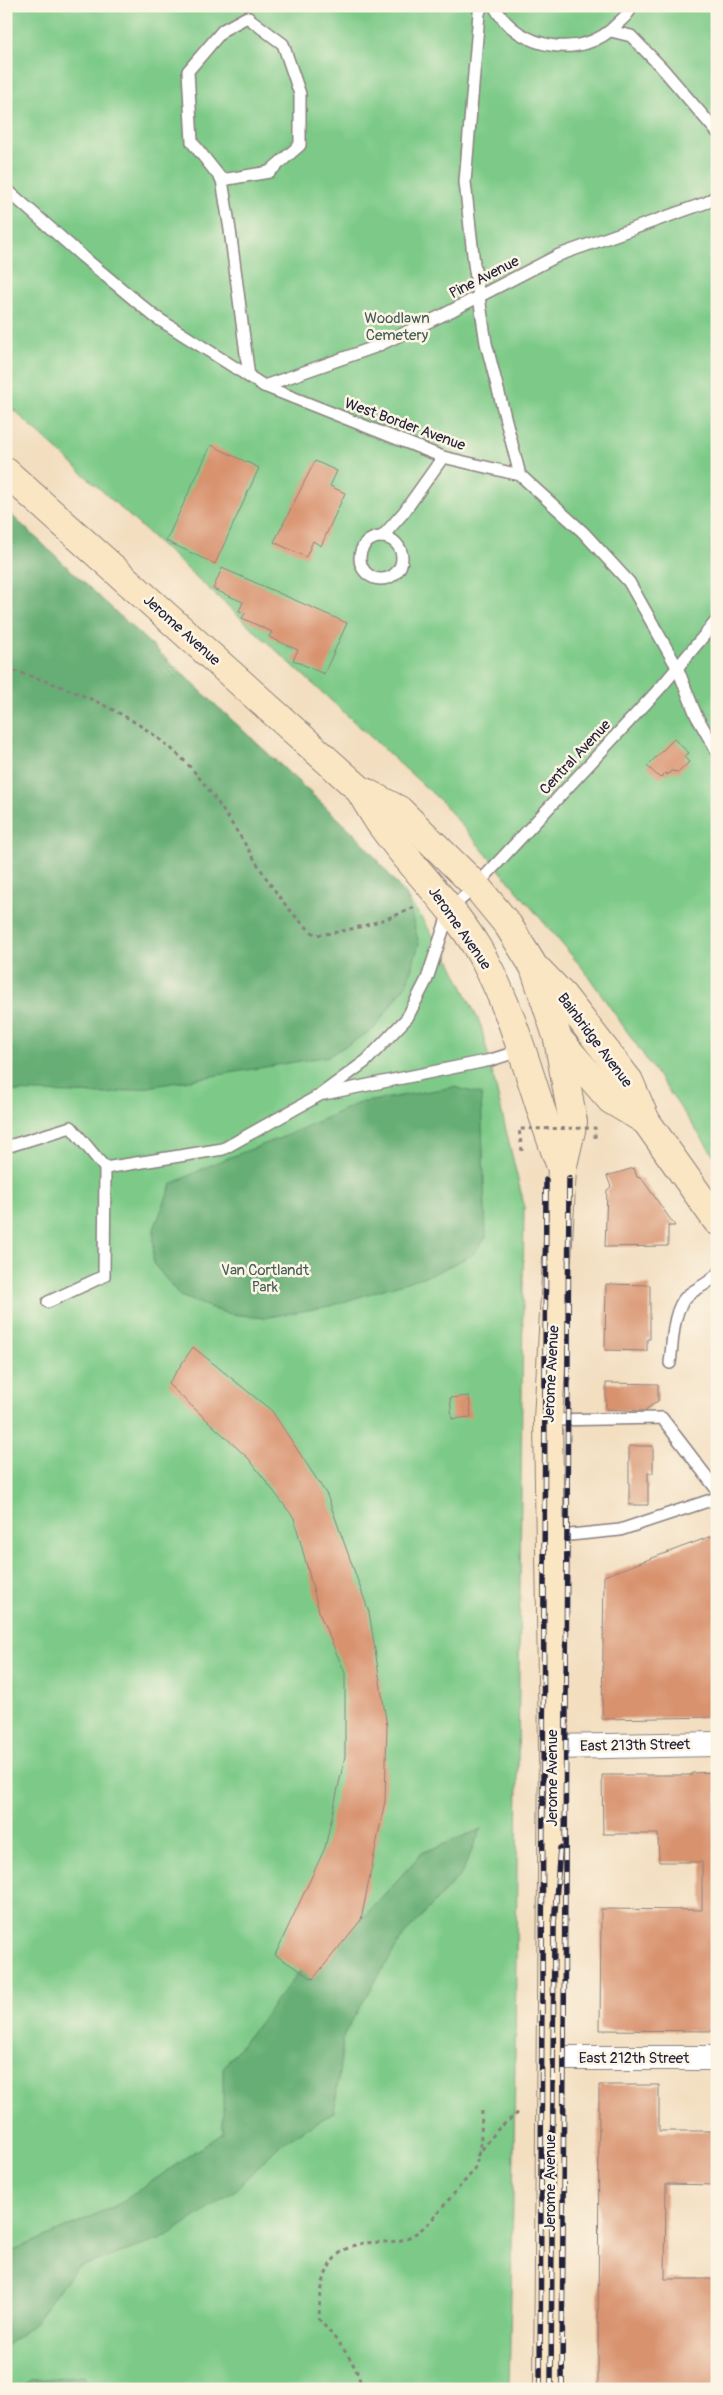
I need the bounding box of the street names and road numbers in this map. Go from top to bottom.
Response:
street label: Pine Avenue [446,251,523,303]
street label: West Border Avenue [342,394,469,455]
street label: Jerome Avenue [139,591,225,670]
street label: Central Avenue [536,715,615,799]
street label: Jerome Avenue [424,883,496,974]
street label: Bainbridge Avenue [553,989,637,1092]
street label: Jerome Avenue [539,1324,564,1423]
street label: Jerome Avenue [543,1729,562,1827]
street label: East 213th Street [580,1735,691,1756]
street label: East 212th Street [579,2049,690,2068]
street label: Jerome Avenue [541,2134,560,2232]

